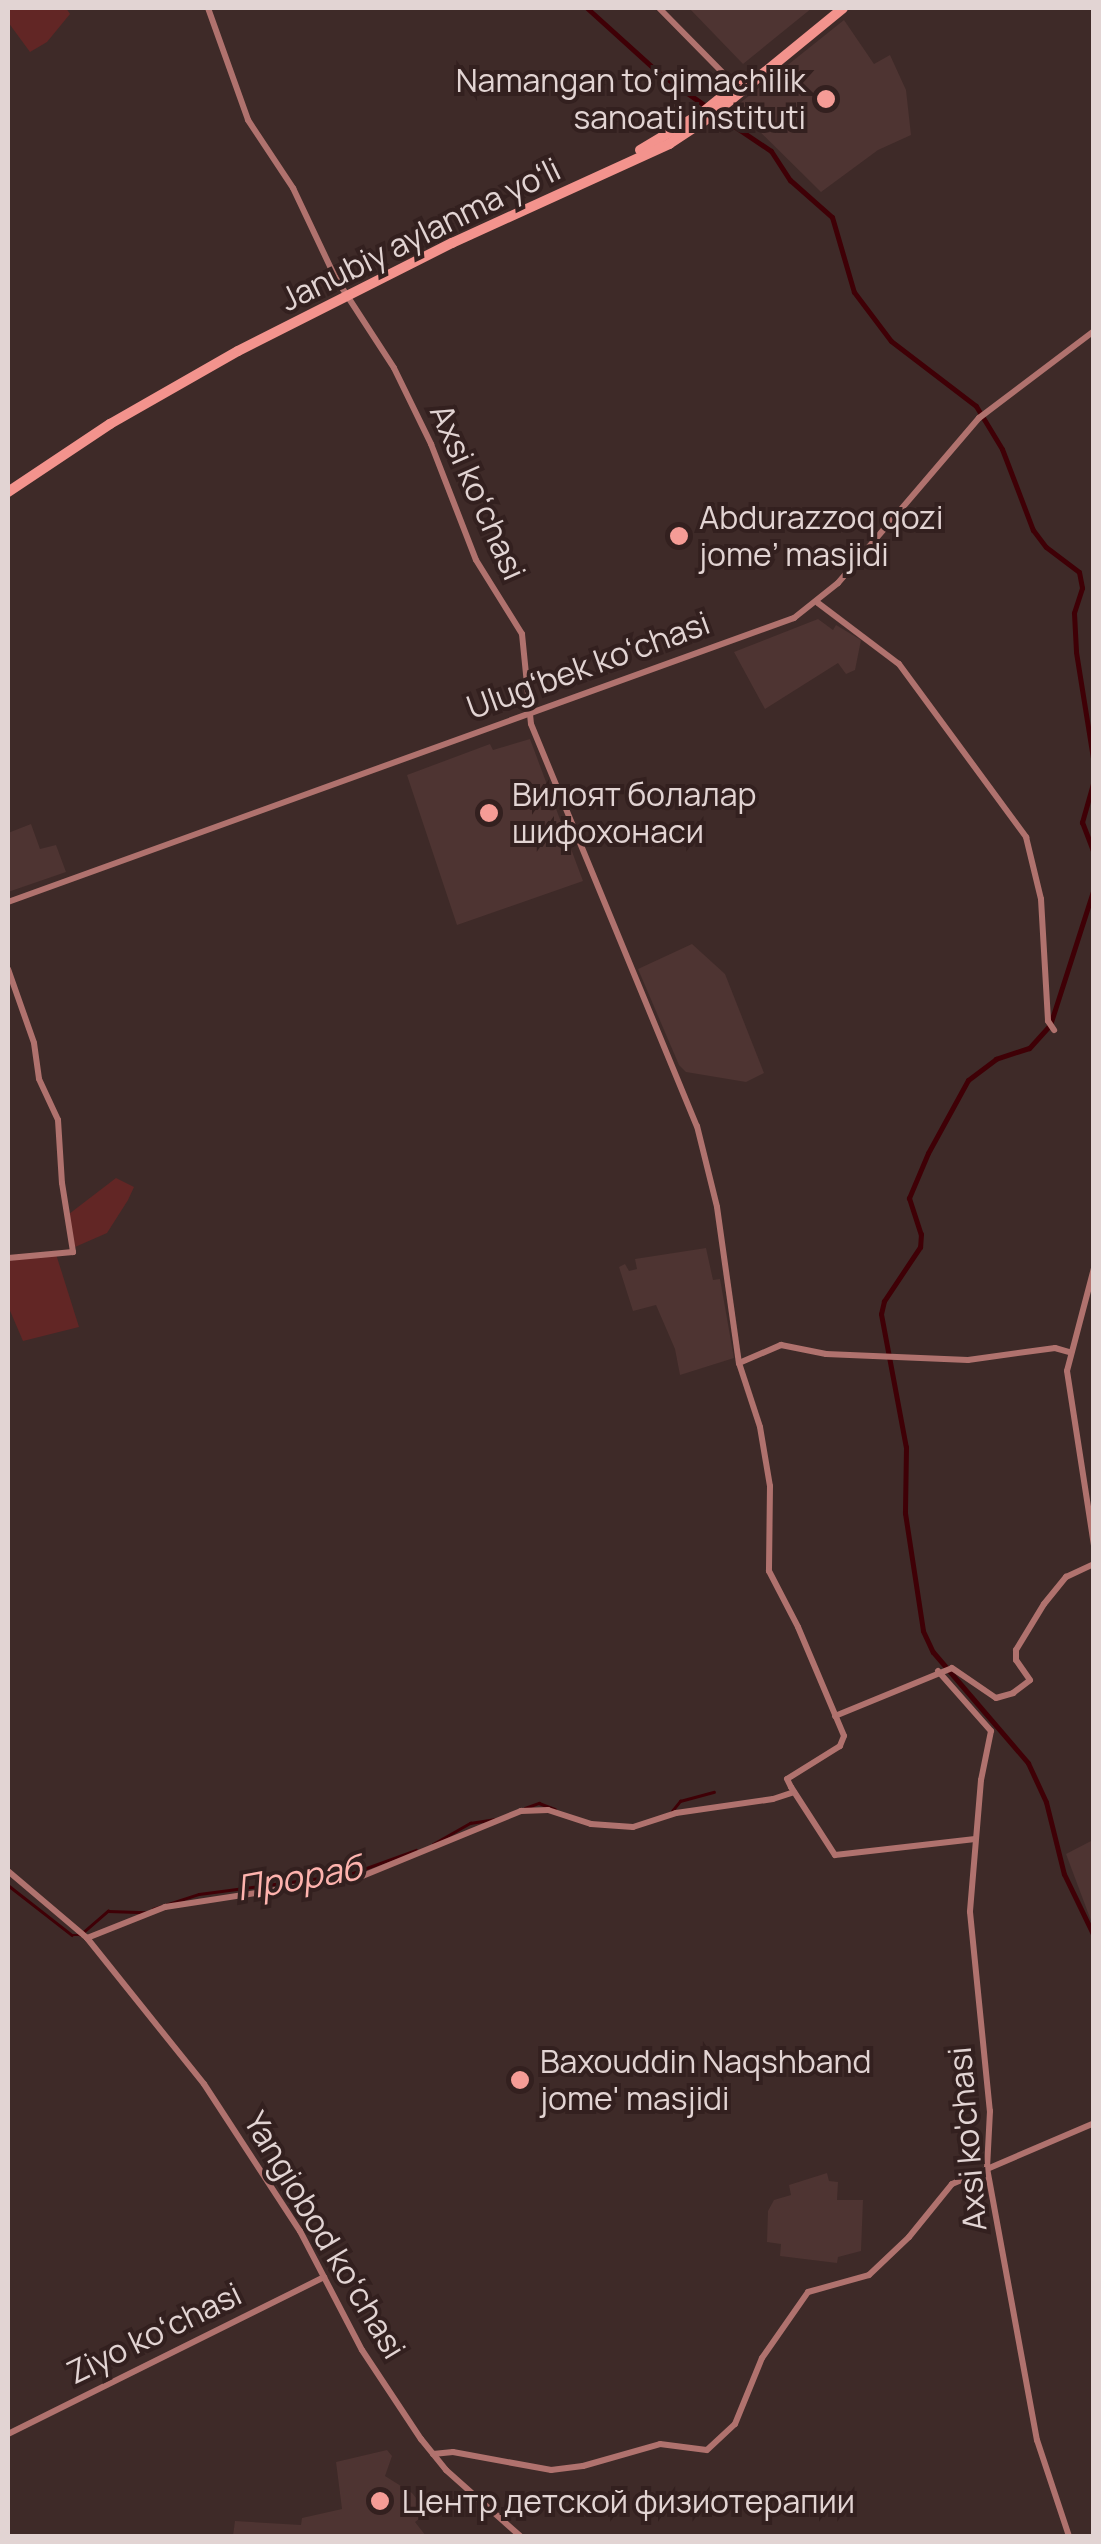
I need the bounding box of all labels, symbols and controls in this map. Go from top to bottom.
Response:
place label: Namangan to‘qimachilik sanoati instituti [456,62,806,137]
marker: Namangan to‘qimachilik sanoati instituti [815,88,837,110]
street label: Janubiy aylanma yoʻli [274,149,566,319]
street label: Axsi koʻchasi [422,398,534,586]
place label: Abdurazzoq qozi jome’ masjidi [699,499,943,574]
marker: Abdurazzoq qozi jome’ masjidi [668,525,690,547]
street label: Ulugʻbek koʻchasi [461,603,715,727]
place label: Вилоят болалар шифохонаси [512,776,756,851]
marker: Вилоят болалар шифохонаси [476,800,502,826]
water label: Прораб [233,1845,365,1909]
place label: Baxouddin Naqshband jome' masjidi [540,2043,871,2118]
street label: Axsi ko'chasi [940,2045,994,2233]
marker: Baxouddin Naqshband jome' masjidi [509,2069,531,2091]
street label: Yangiobod koʻchasi [236,2105,414,2365]
street label: Ziyo koʻchasi [61,2274,247,2392]
place label: Центр детской физиотерапии [402,2482,855,2520]
marker: Центр детской физиотерапии [367,2488,393,2514]

